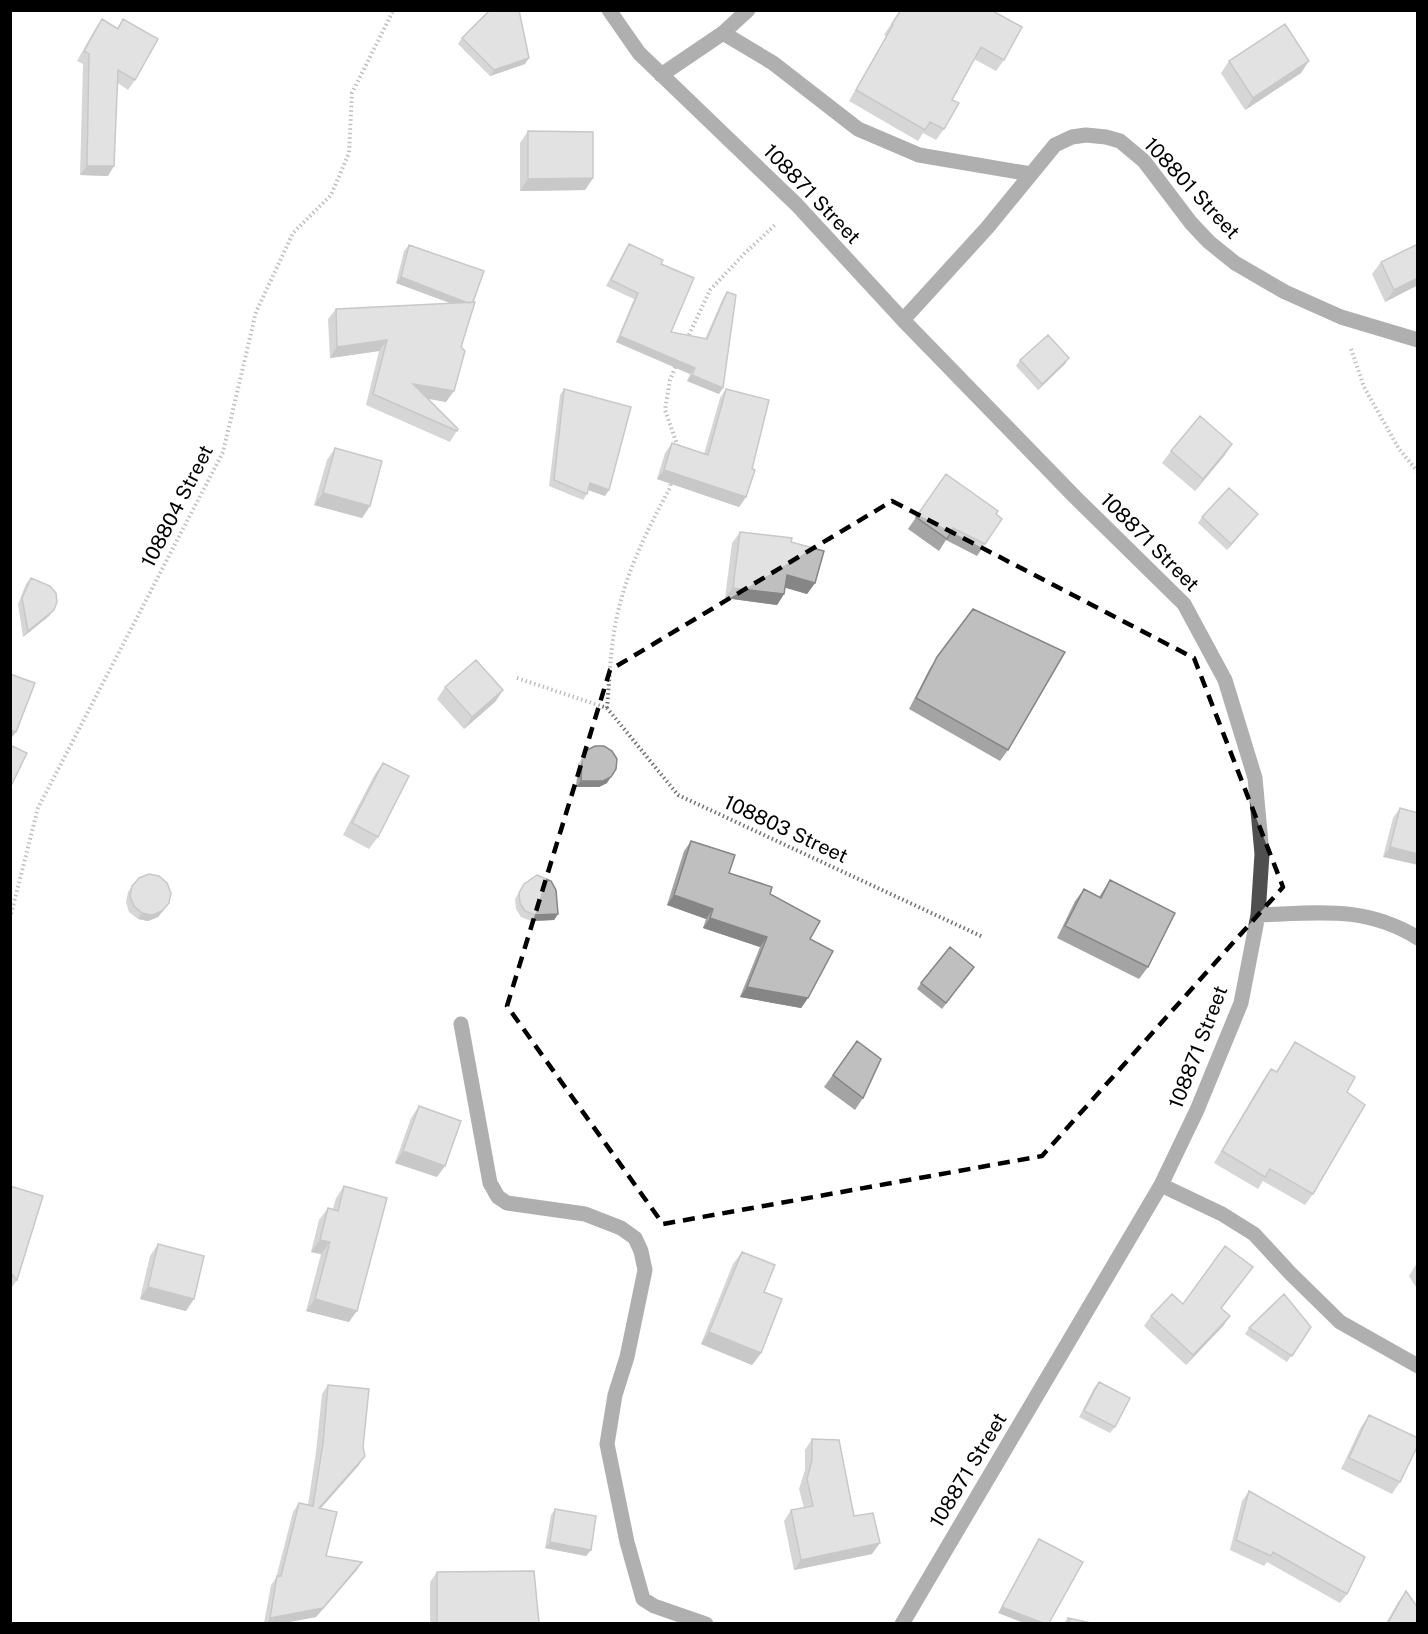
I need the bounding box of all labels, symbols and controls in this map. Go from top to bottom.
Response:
street label: 108801 Street [1139,132,1245,244]
street label: 108871 Street [758,139,866,249]
street label: 108804 Street [136,441,218,571]
street label: 108871 Street [1096,488,1204,596]
street label: 108803 Street [720,790,852,868]
street label: 108871 Street [1164,982,1232,1112]
street label: 108871 Street [924,1408,1012,1532]

